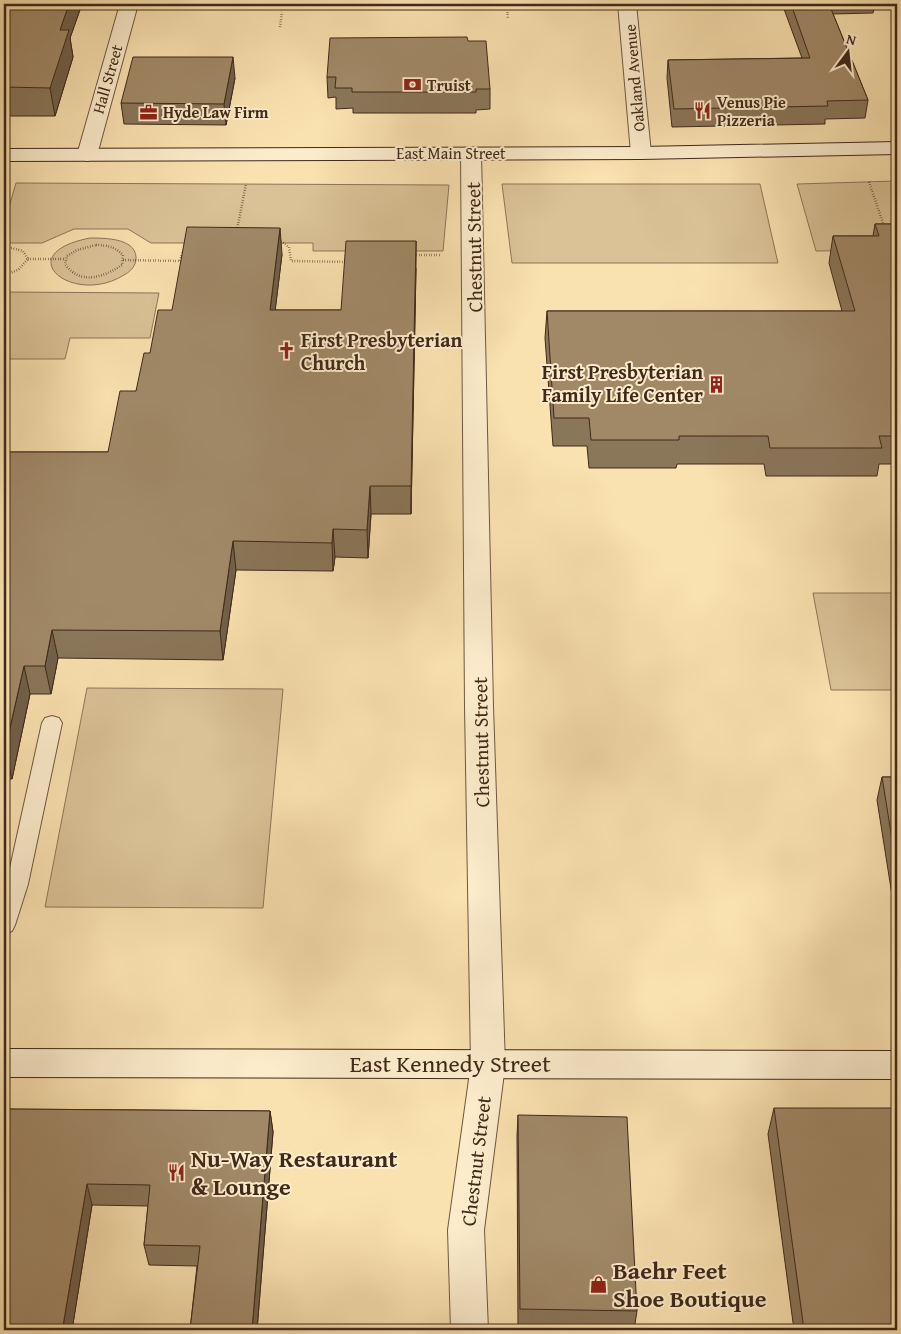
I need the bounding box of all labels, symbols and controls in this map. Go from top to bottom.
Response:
street label: Oakland Avenue [617,23,651,133]
north arrow [824,28,874,78]
text: N [844,29,859,50]
street label: Hall Street [86,41,128,117]
place label: Truist [427,73,471,97]
bank icon: Truist [403,75,423,95]
place label: Venus Pie Pizzeria [717,90,786,132]
place label: Hyde Law Firm [163,100,269,124]
restaurant icon: Venus Pie Pizzeria [693,101,713,121]
office icon: Hyde Law Firm [139,102,159,122]
street label: East Main Street [396,141,506,165]
street label: Chestnut Street [458,181,489,313]
place label: First Presbyterian Church [301,325,462,377]
church icon: First Presbyterian Church [277,341,297,361]
place label: First Presbyterian Family Life Center [542,357,703,409]
building icon: First Presbyterian Family Life Center [707,374,727,394]
street label: Chestnut Street [465,676,496,808]
street label: East Kennedy Street [349,1046,551,1081]
street label: Chestnut Street [453,1094,498,1228]
place label: Nu-Way Restaurant & Lounge [191,1141,397,1204]
restaurant icon: Nu-Way Restaurant & Lounge [167,1163,187,1183]
place label: Baehr Feet Shoe Boutique [613,1253,767,1316]
shop icon: Baehr Feet Shoe Boutique [589,1275,609,1295]

